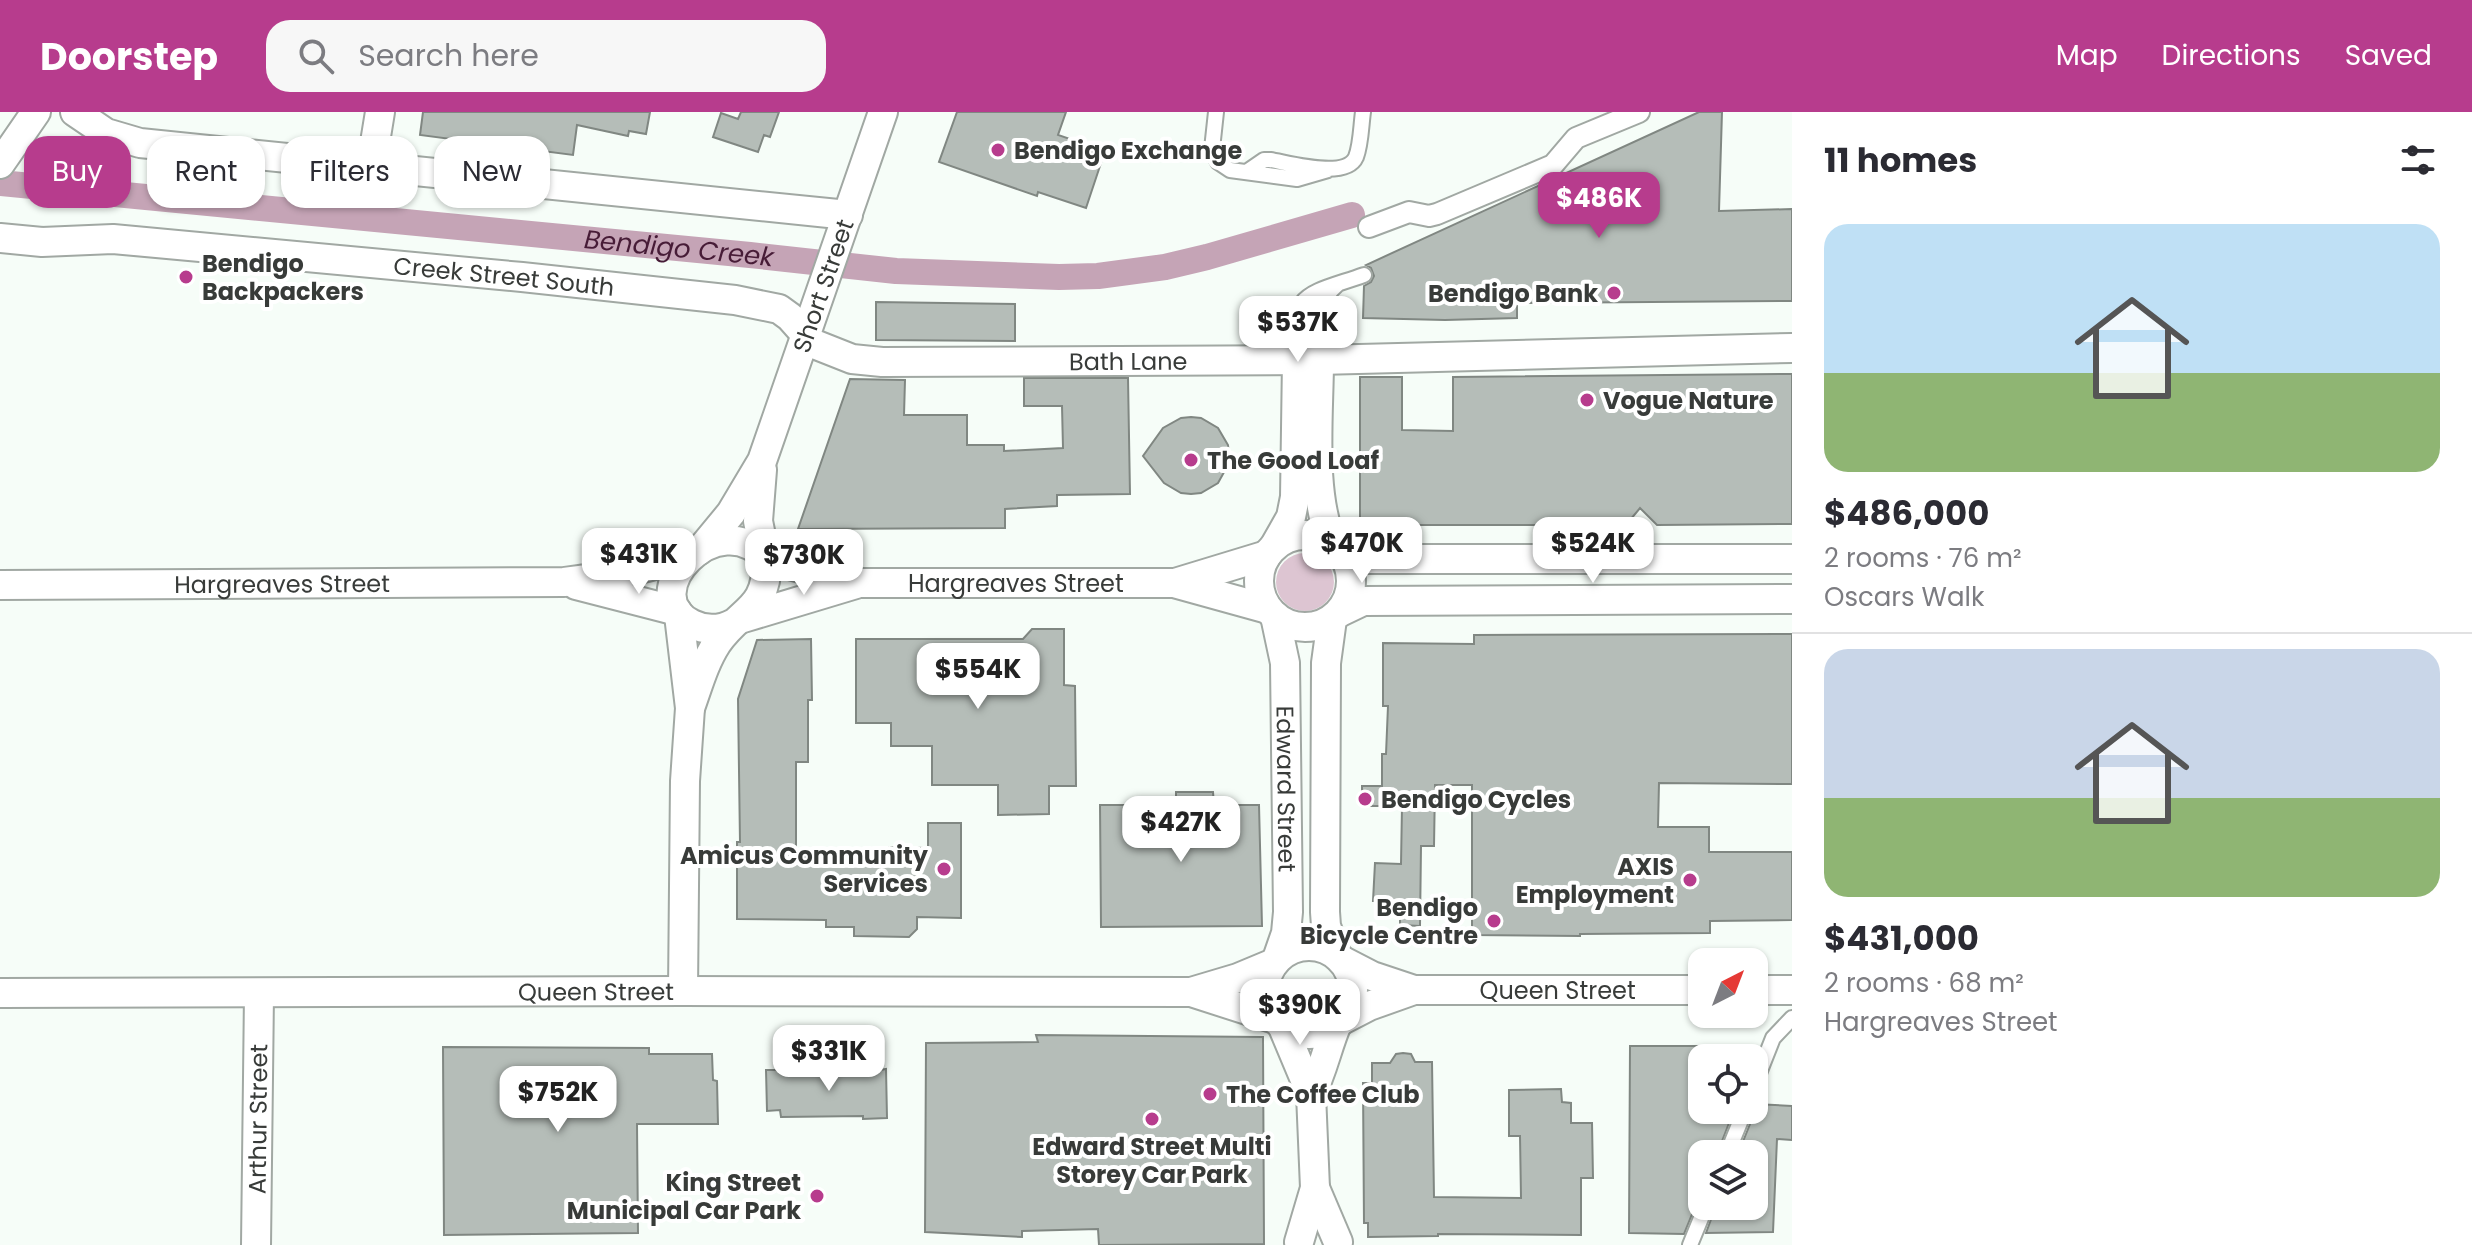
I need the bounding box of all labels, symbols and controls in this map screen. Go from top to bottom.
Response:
search box [266,20,826,92]
text: Doorstep [40,30,218,83]
icon: search [294,34,338,78]
text: Search here [358,34,539,77]
text: Map [2056,36,2118,75]
text: Directions [2162,36,2301,75]
text: Saved [2345,36,2432,75]
place label: Bendigo Exchange [1014,134,1242,167]
chip: Buy [24,136,131,208]
chip: Rent [147,136,265,208]
chip: Filters [281,136,418,208]
chip: New [434,136,550,208]
text: 11 homes [1824,136,1977,184]
icon: filters [2396,138,2440,182]
marker: Bendigo Exchange [989,141,1007,159]
pin: $486K [1543,172,1655,240]
text: $486K [1556,180,1642,216]
street label: Short Street [784,215,861,357]
water label: Bendigo Creek [583,221,777,276]
place label: Bendigo Backpackers [202,247,364,308]
street label: Creek Street South [392,249,616,303]
marker: Bendigo Backpackers [177,268,195,286]
icon: home [2060,276,2204,420]
place label: Bendigo Bank [1428,277,1598,310]
marker: Bendigo Bank [1605,284,1623,302]
pin: $537K [1242,296,1354,364]
text: $537K [1257,304,1339,340]
street label: Bath Lane [1069,344,1187,378]
place label: Vogue Nature [1603,384,1774,417]
marker: Vogue Nature [1578,391,1596,409]
place label: The Good Loaf [1207,444,1380,477]
marker: The Good Loaf [1182,451,1200,469]
text: $486,000 [1824,489,1989,537]
pin: $470K [1306,517,1418,585]
pin: $524K [1537,517,1649,585]
text: $470K [1320,525,1404,561]
text: $524K [1551,525,1635,561]
pin: $431K [583,528,695,596]
pin: $730K [748,529,860,597]
text: $431K [600,536,678,572]
text: $730K [763,537,845,573]
text: 2 rooms · 76 m² [1824,540,2022,576]
street label: Hargreaves Street [174,566,390,601]
street label: Hargreaves Street [908,567,1124,600]
text: Oscars Walk [1824,579,1984,615]
pin: $554K [922,643,1034,711]
text: $554K [935,651,1021,687]
icon: home [2060,701,2204,845]
street label: Edward Street [1269,706,1304,872]
place label: Bendigo Cycles [1381,783,1571,816]
marker: Bendigo Cycles [1356,790,1374,808]
pin: $427K [1125,796,1237,864]
text: $427K [1140,804,1222,840]
place label: Amicus Community Services [680,839,929,900]
place label: AXIS Employment [1516,850,1674,911]
marker: Amicus Community Services [935,860,953,878]
marker: AXIS Employment [1681,871,1699,889]
place label: Bendigo Bicycle Centre [1300,891,1478,952]
marker: Bendigo Bicycle Centre [1485,912,1503,930]
text: $431,000 [1824,914,1979,962]
north arrow [1688,948,1768,1028]
map controls [1688,948,1768,1220]
text: 2 rooms · 68 m² [1824,965,2024,1001]
street label: Queen Street [1479,974,1636,1007]
street label: Queen Street [518,975,674,1008]
pin: $390K [1244,979,1356,1047]
text: $390K [1258,987,1342,1023]
text: Hargreaves Street [1824,1004,2058,1040]
pin: $331K [773,1025,885,1093]
text: $331K [791,1033,867,1069]
street label: Arthur Street [240,1044,275,1194]
button: locate [1688,1044,1768,1124]
pin: $752K [502,1066,614,1134]
text: $752K [518,1074,598,1110]
place label: The Coffee Club [1226,1078,1420,1111]
marker: The Coffee Club [1201,1085,1219,1103]
marker: Edward Street Multi Storey Car Park [1143,1110,1161,1128]
place label: Edward Street Multi Storey Car Park [1032,1130,1272,1191]
button: layers [1688,1140,1768,1220]
place label: King Street Municipal Car Park [567,1166,801,1227]
marker: King Street Municipal Car Park [808,1187,826,1205]

